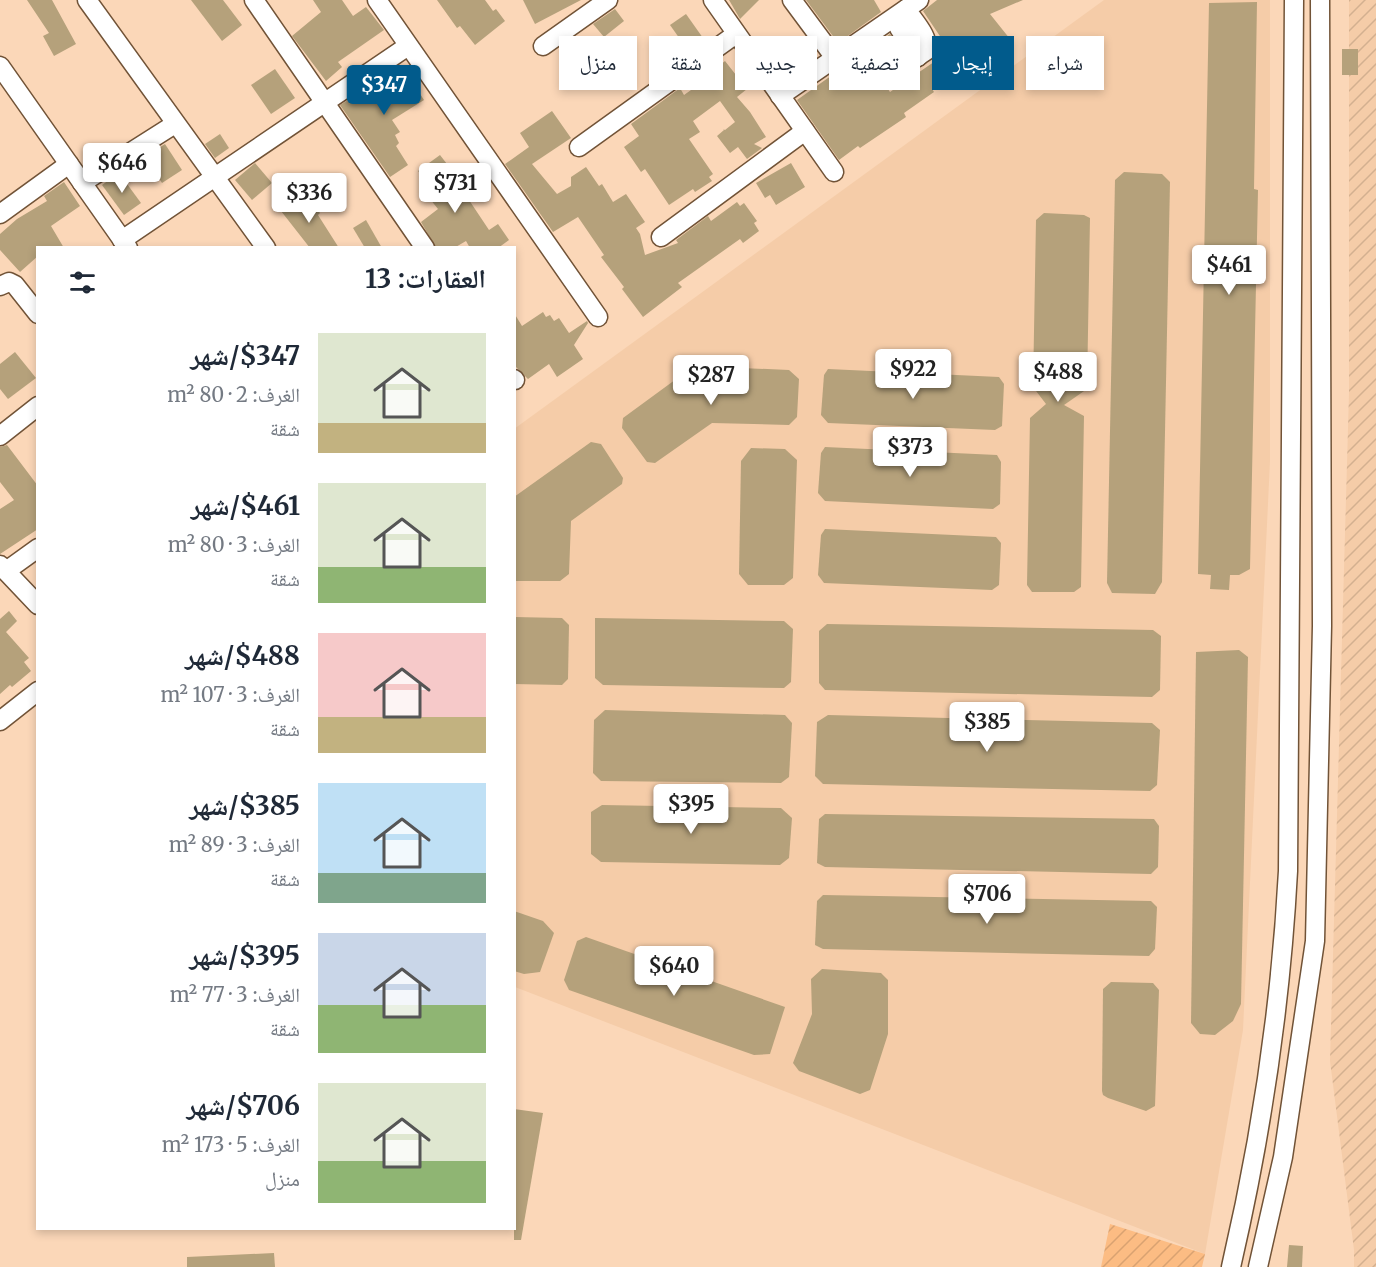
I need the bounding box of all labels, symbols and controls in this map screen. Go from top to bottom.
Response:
chip: منزل [559,36,637,90]
chip: شقة [649,36,723,90]
chip: جديد [735,36,817,90]
chip: تصفية [829,36,920,90]
chip: إيجار [932,36,1014,90]
chip: شراء [1026,36,1104,90]
pin: $347 [348,65,420,116]
text: $347 [361,72,407,97]
pin: $646 [86,143,158,194]
text: $646 [97,150,147,175]
pin: $731 [419,163,491,214]
text: $731 [433,170,477,195]
pin: $336 [273,173,345,224]
text: $336 [286,180,332,205]
pin: $461 [1193,245,1265,296]
text: $461 [1206,252,1252,277]
text: العقارات: 13 [365,262,486,295]
icon: filters [66,266,99,299]
text: $347/شهر [190,339,300,372]
pin: $922 [877,349,949,400]
pin: $488 [1022,352,1094,403]
pin: $287 [675,355,747,406]
text: $922 [889,356,937,381]
icon: home [366,357,438,429]
text: $488 [1033,359,1083,384]
text: $287 [687,362,735,387]
text: الغرف: 2 · 80 m² [167,382,300,407]
text: شقة [270,416,300,441]
pin: $373 [874,427,946,478]
text: $373 [887,434,933,459]
text: $461/شهر [191,489,300,522]
icon: home [366,507,438,579]
text: الغرف: 3 · 80 m² [168,532,300,557]
text: شقة [270,566,300,591]
text: $488/شهر [185,639,300,672]
icon: home [366,657,438,729]
text: الغرف: 3 · 107 m² [160,682,300,707]
pin: $385 [951,702,1023,753]
text: $385 [963,709,1011,734]
text: شقة [270,716,300,741]
pin: $395 [655,784,727,835]
text: $385/شهر [189,789,300,822]
text: $395 [667,791,715,816]
icon: home [366,807,438,879]
text: الغرف: 3 · 89 m² [169,832,300,857]
text: شقة [270,866,300,891]
pin: $706 [951,874,1023,925]
text: $706 [962,881,1012,906]
text: $395/شهر [189,939,300,972]
pin: $640 [638,946,710,997]
text: $640 [649,953,700,978]
icon: home [366,957,438,1029]
text: الغرف: 3 · 77 m² [170,982,300,1007]
text: شقة [270,1016,300,1041]
text: $706/شهر [187,1089,300,1122]
icon: home [366,1107,438,1179]
text: الغرف: 5 · 173 m² [162,1132,300,1157]
text: منزل [265,1166,300,1191]

